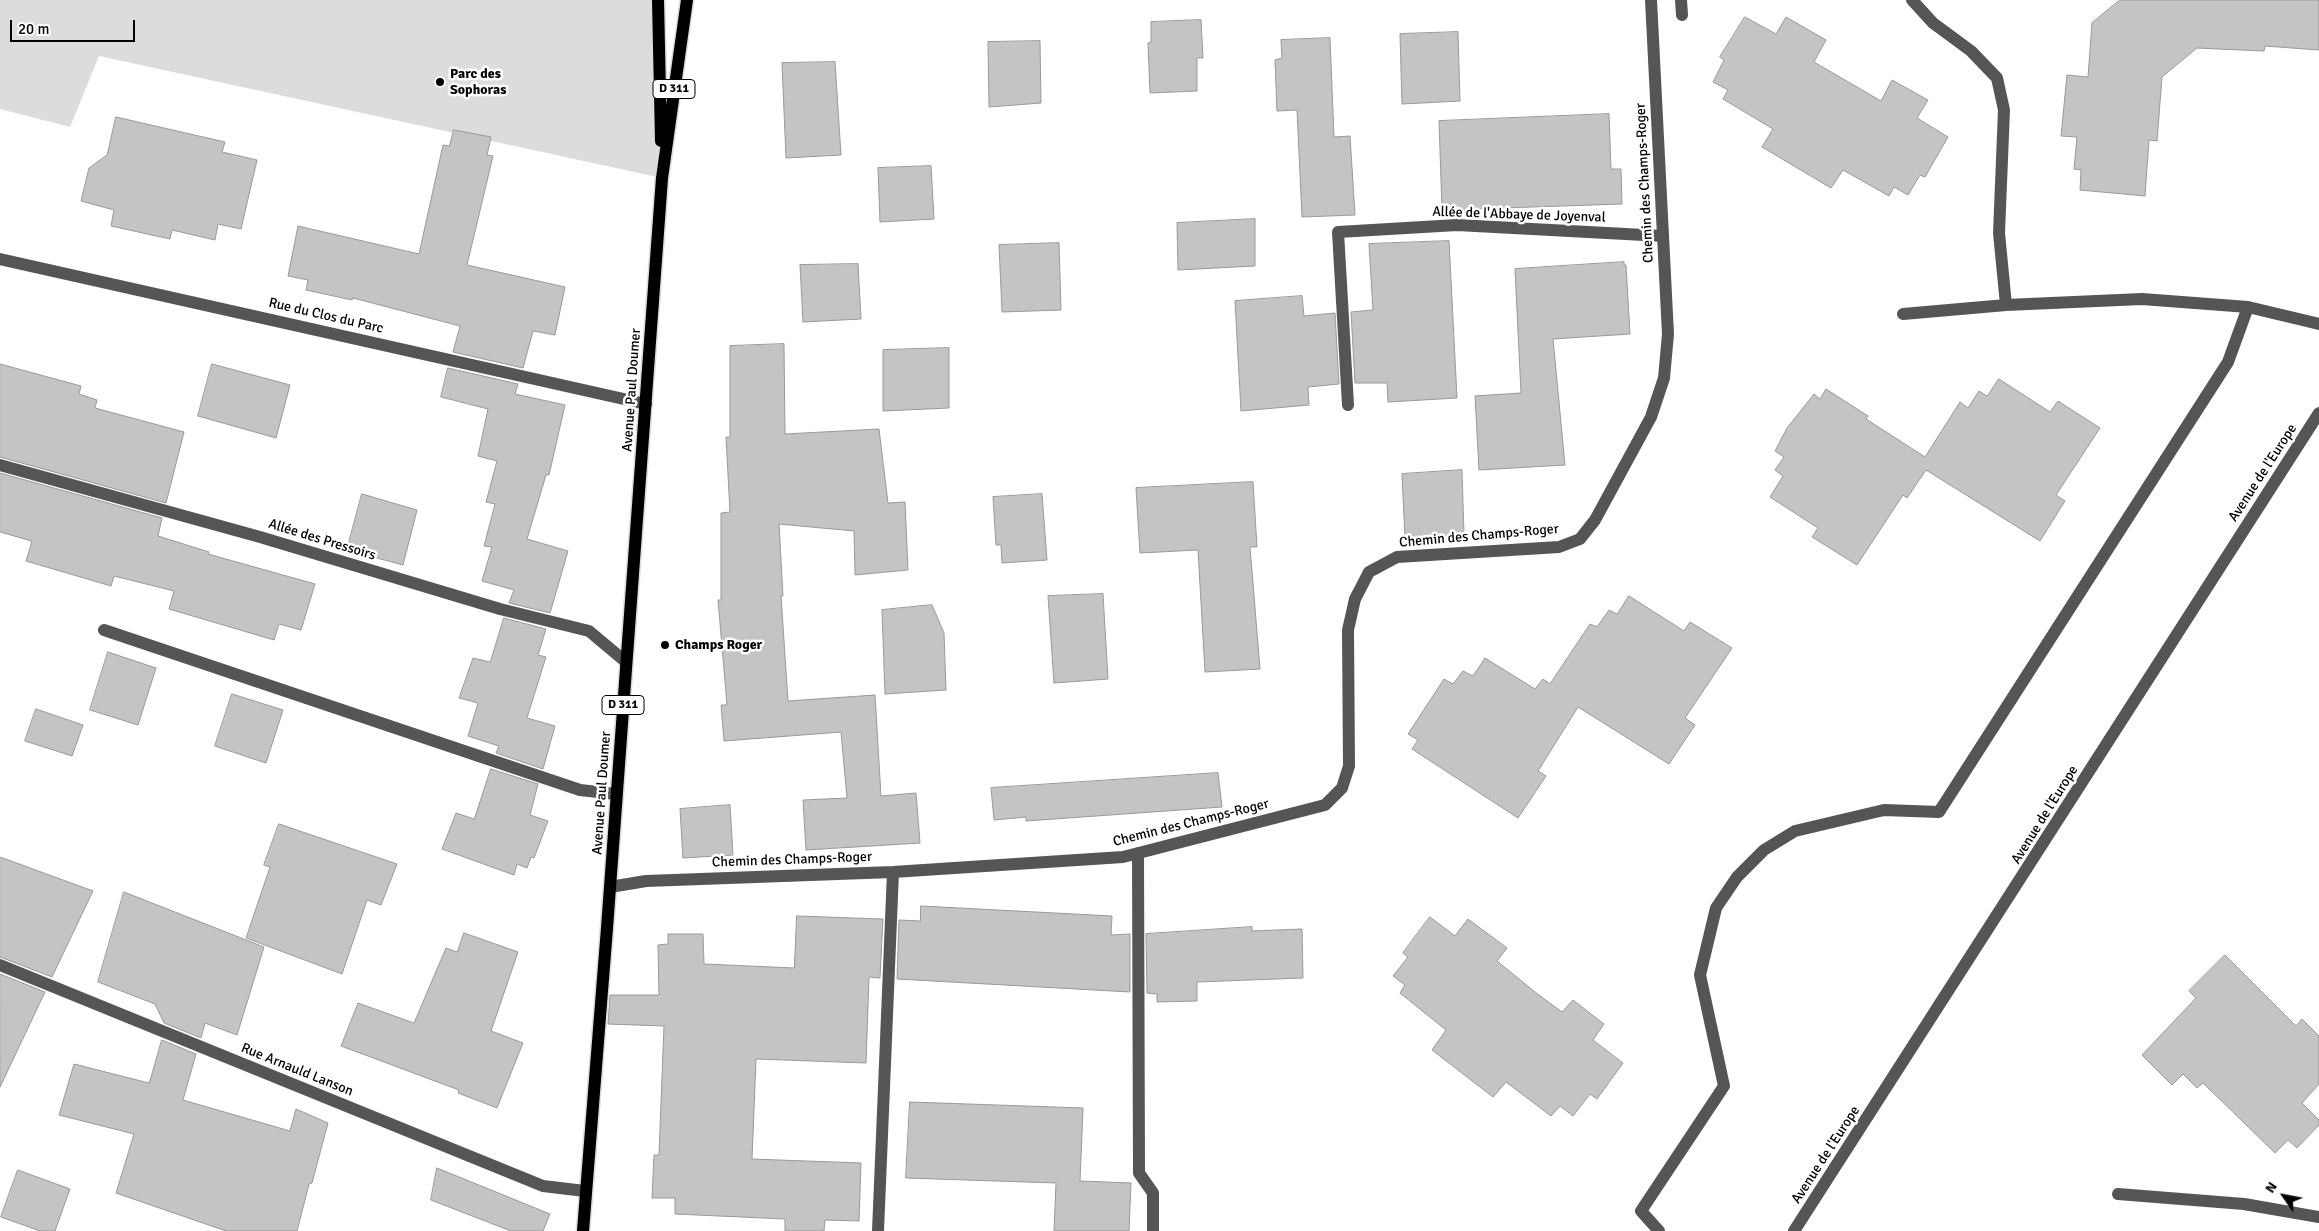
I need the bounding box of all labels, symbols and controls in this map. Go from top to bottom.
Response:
scale bar [12,10,138,42]
text: 20 m [18,20,49,38]
place label: Parc des Sophoras [450,66,506,98]
marker: Parc des Sophoras [434,76,446,88]
road number: D 311 [653,80,695,98]
street label: Chemin des Champs-Roger [1632,103,1658,263]
street label: Allée de l'Abbaye de Joyenval [1432,204,1606,226]
street label: Rue du Clos du Parc [267,295,385,337]
street label: Avenue Paul Doumer [619,328,645,452]
street label: Avenue de l'Europe [2225,421,2301,525]
street label: Allée des Pressoirs [266,516,378,564]
street label: Chemin des Champs-Roger [1398,521,1560,551]
place label: Champs Roger [675,637,762,653]
marker: Champs Roger [659,639,671,651]
road number: D 311 [602,696,644,714]
street label: Avenue Paul Doumer [589,731,615,855]
street label: Avenue de l'Europe [2008,763,2082,867]
street label: Chemin des Champs-Roger [1111,795,1271,851]
street label: Chemin des Champs-Roger [712,849,872,871]
street label: Rue Arnauld Lanson [239,1040,355,1100]
street label: Avenue de l'Europe [1788,1103,1864,1207]
north arrow [2259,1171,2309,1221]
text: N [2261,1179,2281,1196]

